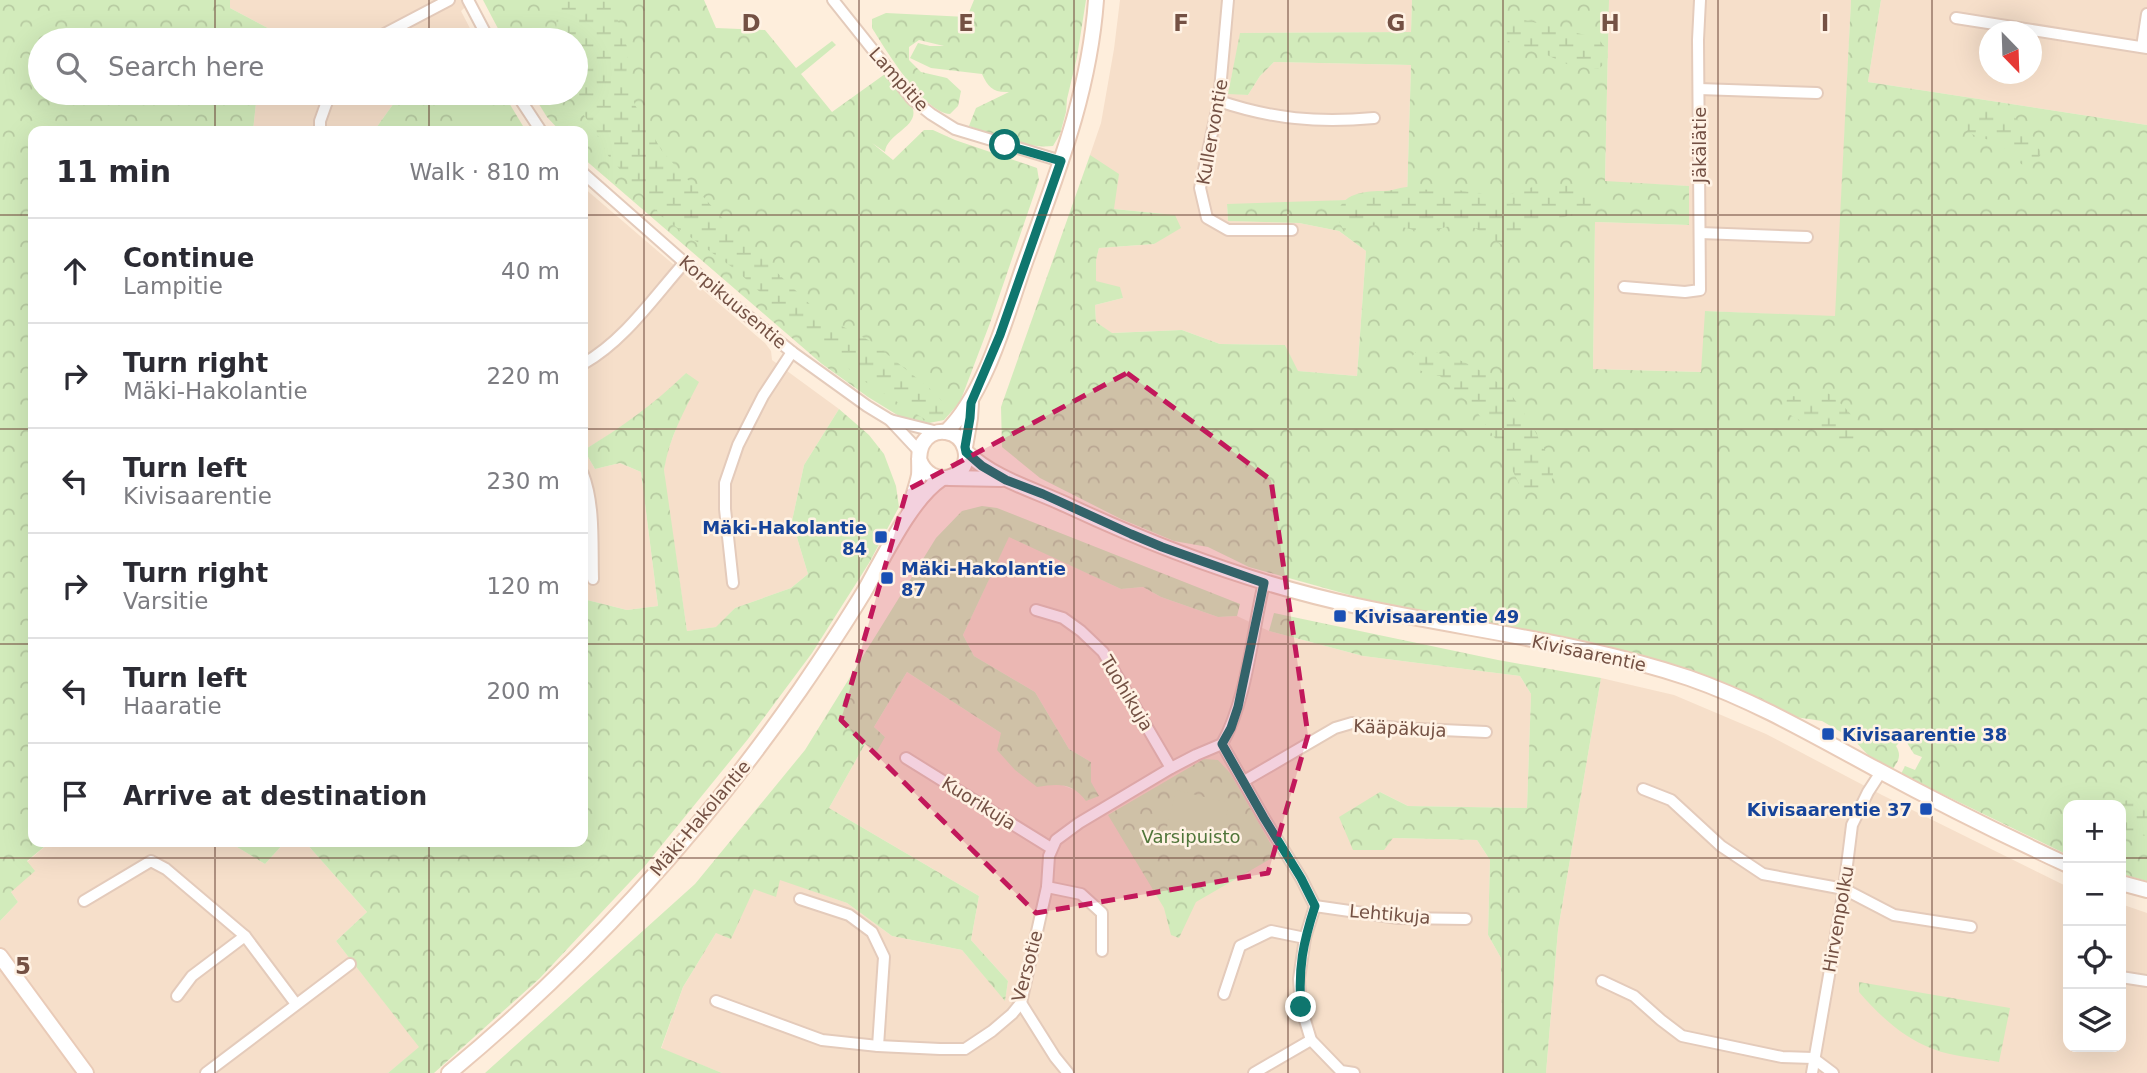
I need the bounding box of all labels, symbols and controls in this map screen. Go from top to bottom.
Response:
text: D [741,10,761,36]
text: E [958,10,974,36]
text: F [1173,10,1189,36]
text: G [1387,10,1405,36]
text: H [1600,10,1620,36]
text: I [1821,10,1829,36]
north arrow [1979,21,2042,84]
search box [28,28,588,105]
street label: Lampitie [865,43,933,115]
icon: search [52,48,90,86]
text: Search here [108,52,264,82]
street label: Kullervontie [1192,77,1232,187]
street label: Jäkälätie [1689,107,1710,184]
route start [989,129,1020,160]
text: 11 min [56,154,171,189]
text: Walk · 810 m [409,159,560,185]
text: Continue [123,243,254,273]
street label: Korpikuusentie [675,251,791,353]
icon: ahead [56,252,94,290]
text: 40 m [501,258,560,284]
text: Lampitie [123,273,223,299]
text: Turn right [123,348,268,378]
icon: right [56,357,94,395]
text: 220 m [486,363,560,389]
text: Mäki-Hakolantie [123,378,308,404]
text: Turn left [123,453,247,483]
icon: left [56,462,94,500]
text: 230 m [486,468,560,494]
text: Kivisaarentie [123,483,272,509]
place label: Mäki-Hakolantie 84 [702,517,867,559]
marker: Mäki-Hakolantie 84 [873,529,889,545]
text: Turn right [123,558,268,588]
place label: Mäki-Hakolantie 87 [901,558,1066,600]
icon: right [56,567,94,605]
marker: Mäki-Hakolantie 87 [879,570,895,586]
text: 120 m [486,573,560,599]
text: Varsitie [123,588,208,614]
place label: Kivisaarentie 49 [1354,606,1519,627]
marker: Kivisaarentie 49 [1332,608,1348,624]
street label: Kivisaarentie [1530,631,1648,675]
street label: Tuohikuja [1096,651,1158,735]
text: Turn left [123,663,247,693]
icon: left [56,672,94,710]
text: 200 m [486,678,560,704]
text: Haaratie [123,693,222,719]
street label: Kääpäkuja [1353,715,1447,741]
place label: Kivisaarentie 38 [1842,724,2007,745]
marker: Kivisaarentie 38 [1820,726,1836,742]
street label: Mäki-Hakolantie [646,756,754,880]
street label: Kuorikuja [938,772,1020,834]
icon: arrive [56,777,94,815]
text: Arrive at destination [123,781,427,811]
place label: Kivisaarentie 37 [1747,799,1912,820]
map controls [2063,800,2126,1052]
button: + [2063,800,2126,863]
marker: Kivisaarentie 37 [1918,801,1934,817]
park label: Varsipuisto [1141,826,1241,847]
button: − [2063,863,2126,926]
street label: Hirvenpolku [1818,864,1858,974]
street label: Lehtikuja [1348,900,1432,928]
button: locate [2063,926,2126,989]
street label: Versotie [1007,928,1047,1004]
text: 5 [15,953,31,979]
button: layers [2063,989,2126,1052]
route end [1285,991,1316,1022]

